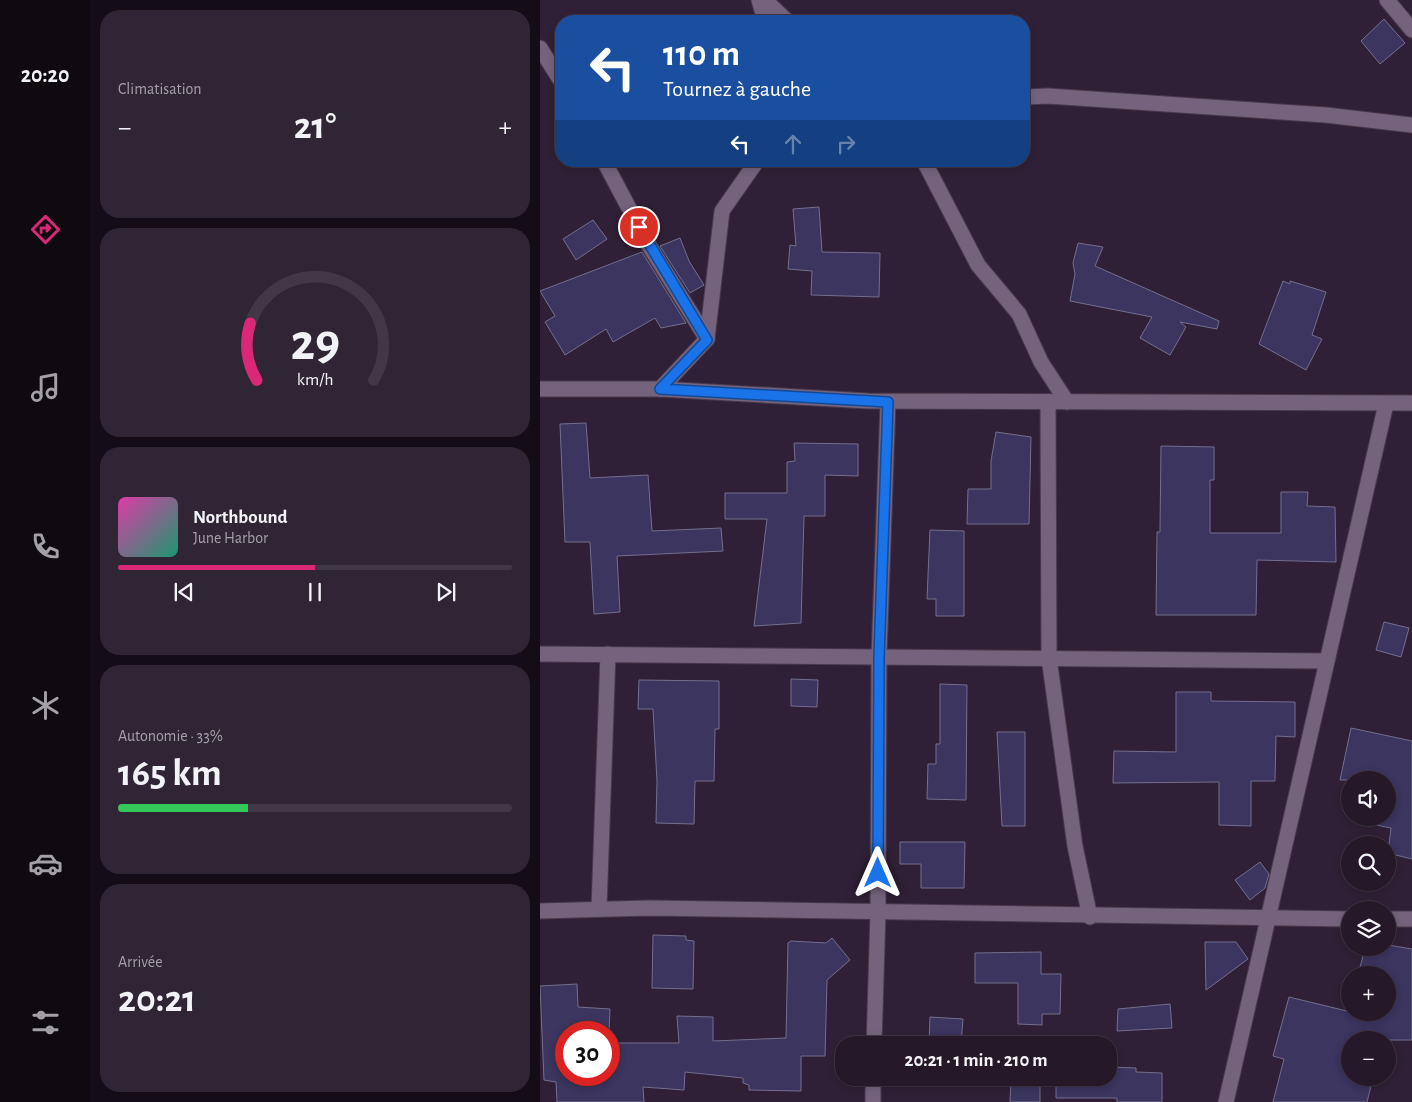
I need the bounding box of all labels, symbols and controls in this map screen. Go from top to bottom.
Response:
icon: left [580,35,645,100]
text: 110 m [663,37,740,72]
text: 20:20 [21,64,69,86]
text: Tournez à gauche [663,78,811,100]
text: Climatisation [118,81,202,97]
text: 21° [294,108,336,146]
text: − [118,114,131,142]
text: + [499,114,512,142]
icon: left [726,130,754,158]
icon: ahead [779,130,807,158]
icon: right [832,130,860,158]
pin [618,206,660,248]
icon: directions [28,212,63,247]
icon: arrive [625,213,653,241]
text: 29 [290,317,340,369]
icon: music [28,370,63,405]
text: km/h [297,371,333,389]
text: Northbound [193,508,288,527]
icon: phone [28,529,63,564]
text: June Harbor [193,530,268,546]
icon: previous [170,578,198,606]
icon: pause [301,578,329,606]
icon: next [432,578,460,606]
icon: climate [28,688,63,723]
text: Autonomie · 33% [118,728,223,744]
text: 165 km [118,755,222,793]
map controls [1341,771,1396,1086]
button: sound [1341,771,1396,826]
button: search [1341,836,1396,891]
icon: car [28,846,63,881]
position arrow [851,846,903,898]
button: layers [1341,901,1396,956]
text: Arrivée [118,954,163,970]
button: + [1341,966,1396,1021]
text: 20:21 [118,981,196,1019]
icon: filters [28,1005,63,1040]
speed limit sign: 30 [555,1021,620,1086]
button: − [1341,1031,1396,1086]
text: 20:21 · 1 min · 210 m [904,1051,1048,1070]

